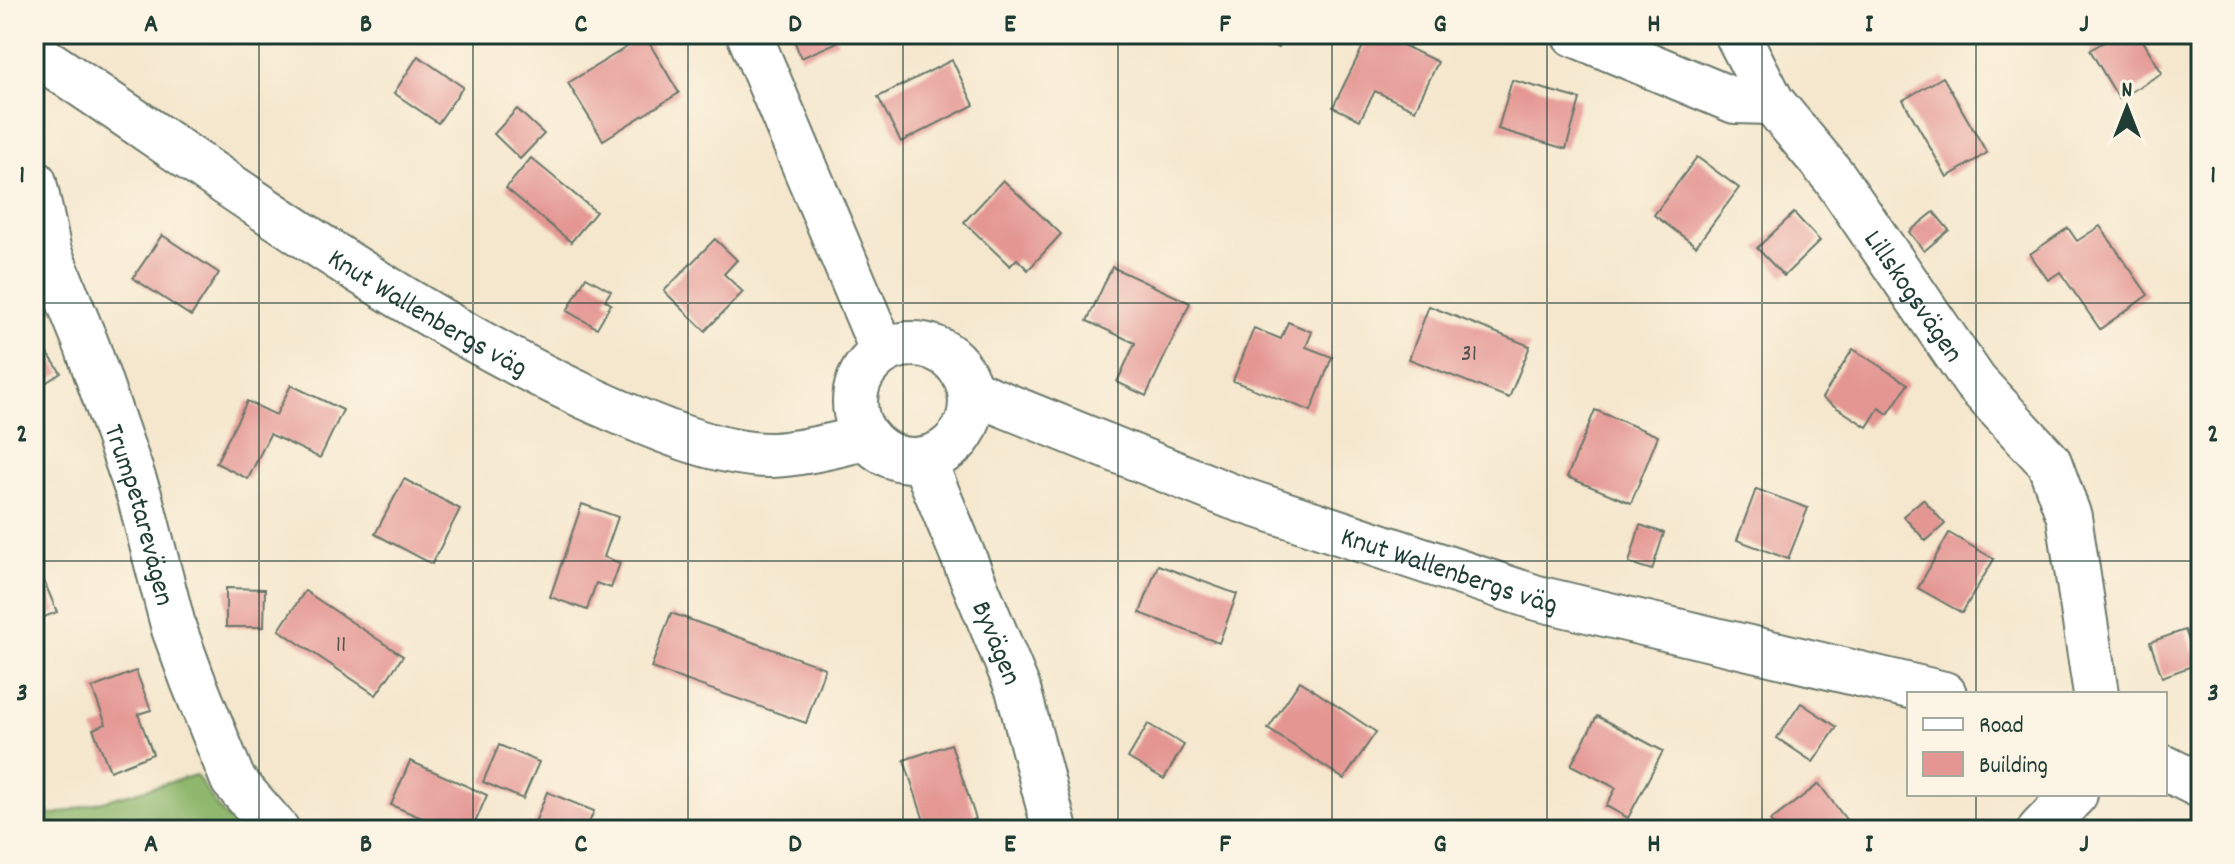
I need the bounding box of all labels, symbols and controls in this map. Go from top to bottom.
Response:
text: A [144,7,158,44]
text: B [360,7,372,44]
text: C [575,7,588,44]
text: D [788,7,802,44]
text: E [1004,7,1016,44]
text: F [1219,7,1231,44]
text: G [1433,7,1447,44]
text: H [1647,7,1661,44]
text: I [1865,7,1874,44]
text: J [2079,7,2089,44]
north arrow [2087,68,2167,148]
text: N [2122,76,2133,107]
text: 1 [19,158,25,195]
text: 1 [2210,158,2216,195]
street label: Lillskogsvägen [1851,223,1971,372]
street label: Knut Wallenbergs väg [318,241,533,390]
house number: 31 [1461,338,1477,372]
text: 2 [16,417,28,454]
text: 2 [2207,417,2219,454]
street label: Trumpetarevägen [91,420,182,611]
street label: Knut Wallenbergs väg [1335,519,1561,627]
street label: Byvägen [959,596,1029,692]
house number: 11 [336,629,346,663]
text: 3 [16,676,28,713]
text: 3 [2207,676,2219,713]
legend [1907,692,2167,796]
text: Road [1979,710,2024,744]
text: Building [1979,750,2048,784]
text: A [144,827,158,864]
text: B [360,827,372,864]
text: C [575,827,588,864]
text: D [788,827,802,864]
text: E [1004,827,1016,864]
text: F [1219,827,1231,864]
text: G [1433,827,1447,864]
text: H [1647,827,1661,864]
text: I [1865,827,1874,864]
text: J [2079,827,2089,864]

